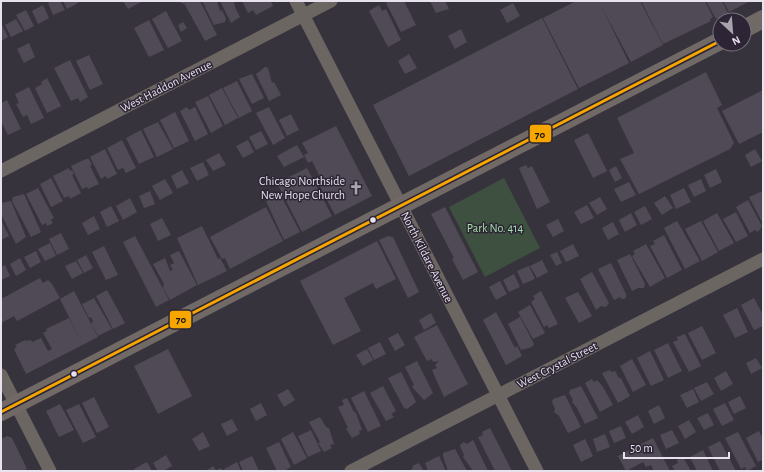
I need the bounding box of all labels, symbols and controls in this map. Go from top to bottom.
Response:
north arrow [712,12,752,52]
text: N [730,34,742,47]
street label: West Haddon Avenue [118,58,214,114]
line badge: 70 [529,124,552,143]
text: 70 [535,129,546,140]
place label: Chicago Northside New Hope Church [259,175,345,201]
church icon: Chicago Northside New Hope Church [348,180,364,196]
street label: North Kildare Avenue [399,210,455,304]
unlabelled marker [368,215,378,225]
park label: Park No. 414 [467,222,523,234]
line badge: 70 [169,310,192,329]
text: 70 [176,314,187,325]
street label: West Crystal Street [515,340,600,391]
unlabelled marker [69,369,79,379]
scale bar [624,434,729,460]
text: 50 m [630,442,653,454]

